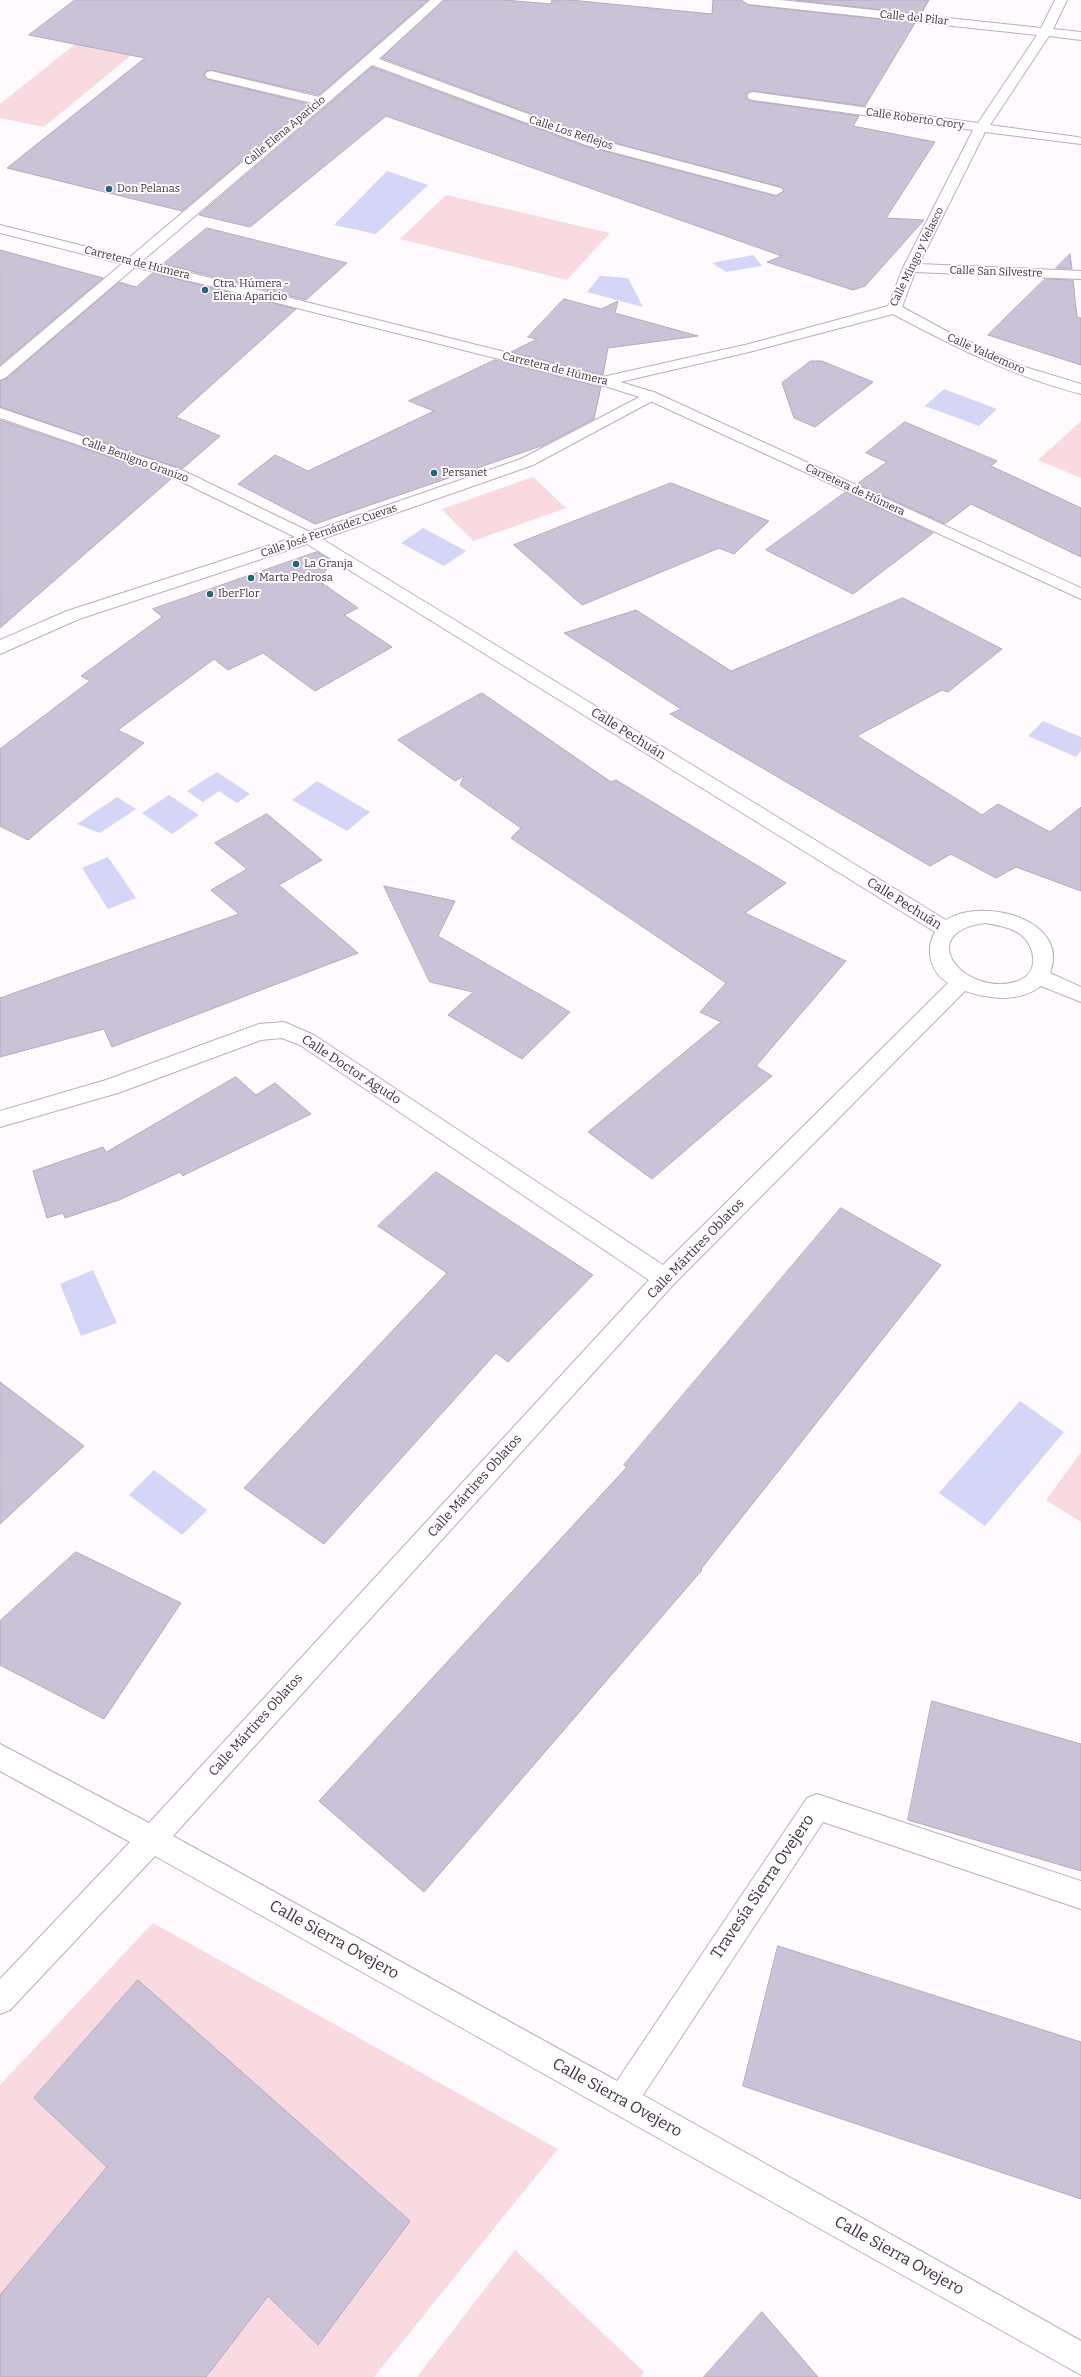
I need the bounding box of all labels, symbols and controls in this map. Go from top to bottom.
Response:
street label: Calle del Pilar [879,8,949,28]
street label: Calle Elena Aparicio [242,93,328,169]
street label: Calle Roberto Crory [865,106,965,132]
street label: Calle Los Reflejos [527,113,615,153]
place label: Don Pelanas [117,182,180,196]
marker: Don Pelanas [104,184,114,194]
street label: Calle Mingo y Velasco [887,205,947,309]
street label: Carretera de Húmera [83,244,191,282]
street label: Calle San Silvestre [949,264,1043,280]
place label: Ctra. Húmera - Elena Aparicio [213,277,289,303]
marker: Ctra. Húmera - Elena Aparicio [200,285,210,295]
street label: Calle Valdemoro [945,331,1027,377]
street label: Carretera de Húmera [501,350,609,388]
street label: Calle Benigno Granizo [80,435,190,485]
street label: Carretera de Húmera [803,461,907,519]
place label: Persanet [442,466,487,480]
marker: Persanet [429,468,439,478]
street label: Calle José Fernández Cuevas [259,501,399,561]
place label: La Granja [304,557,353,571]
marker: La Granja [291,559,301,569]
place label: Marta Pedrosa [259,571,333,585]
marker: Marta Pedrosa [246,573,256,583]
place label: IberFlor [218,587,260,601]
marker: IberFlor [205,589,215,599]
street label: Calle Pechuán [588,705,668,763]
street label: Calle Pechuán [864,875,944,933]
street label: Calle Doctor Agudo [298,1032,404,1108]
street label: Calle Mártires Oblatos [644,1196,748,1302]
street label: Calle Mártires Oblatos [425,1431,525,1541]
street label: Calle Mártires Oblatos [206,1670,306,1780]
street label: Travesía Sierra Ovejero [707,1811,819,1963]
street label: Calle Sierra Ovejero [266,1896,402,1984]
street label: Calle Sierra Ovejero [549,2054,685,2142]
street label: Calle Sierra Ovejero [831,2212,967,2300]

